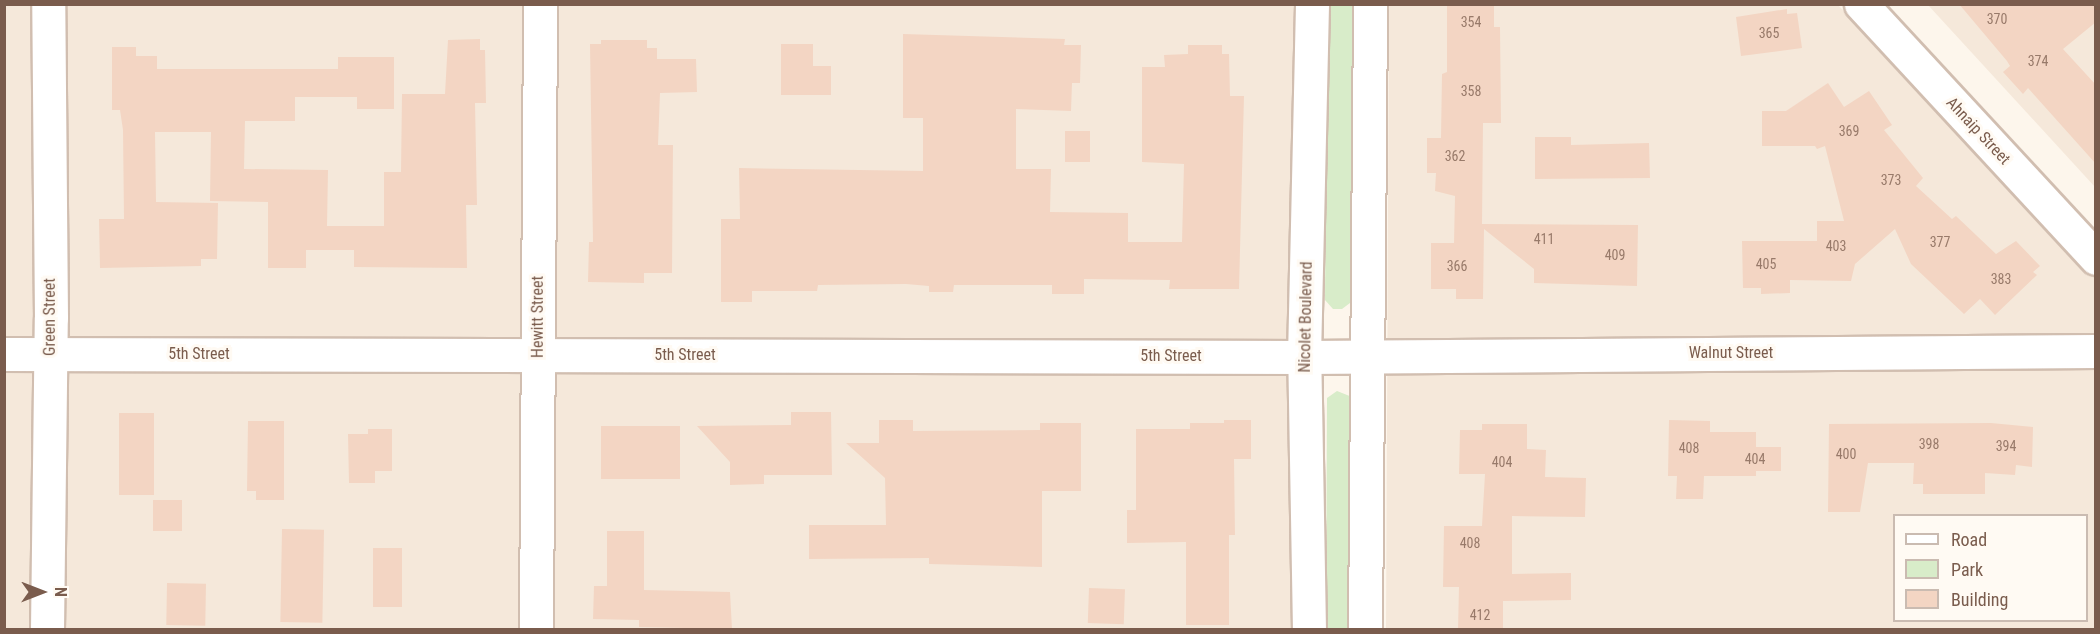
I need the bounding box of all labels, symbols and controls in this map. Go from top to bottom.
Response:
house number: 370 [1987,11,2007,27]
house number: 354 [1461,14,1481,30]
house number: 365 [1759,25,1779,41]
house number: 374 [2028,53,2048,69]
house number: 358 [1461,83,1481,99]
street label: Ahnaip Street [1942,93,2014,169]
house number: 369 [1839,123,1859,139]
house number: 362 [1445,148,1465,164]
house number: 373 [1881,172,1901,188]
house number: 411 [1534,231,1554,247]
house number: 377 [1930,234,1950,250]
house number: 403 [1826,238,1846,254]
house number: 409 [1605,247,1625,263]
house number: 405 [1756,256,1776,272]
house number: 366 [1447,258,1467,274]
street label: Nicolet Boulevard [1295,261,1317,373]
house number: 383 [1991,271,2011,287]
street label: Hewitt Street [528,276,548,358]
street label: Green Street [40,278,60,356]
street label: Walnut Street [1689,343,1773,363]
street label: 5th Street [168,344,230,364]
street label: 5th Street [654,345,716,365]
street label: 5th Street [1140,346,1202,366]
house number: 398 [1919,436,1939,452]
house number: 394 [1996,438,2016,454]
house number: 408 [1679,440,1699,456]
house number: 400 [1836,446,1856,462]
house number: 404 [1745,451,1765,467]
house number: 404 [1492,454,1512,470]
legend [1893,514,2088,622]
text: Road [1951,529,1987,550]
house number: 408 [1460,535,1480,551]
text: Park [1951,559,1983,580]
north arrow [12,562,72,622]
text: N [51,587,70,597]
text: Building [1951,589,2008,610]
house number: 412 [1470,607,1490,623]

